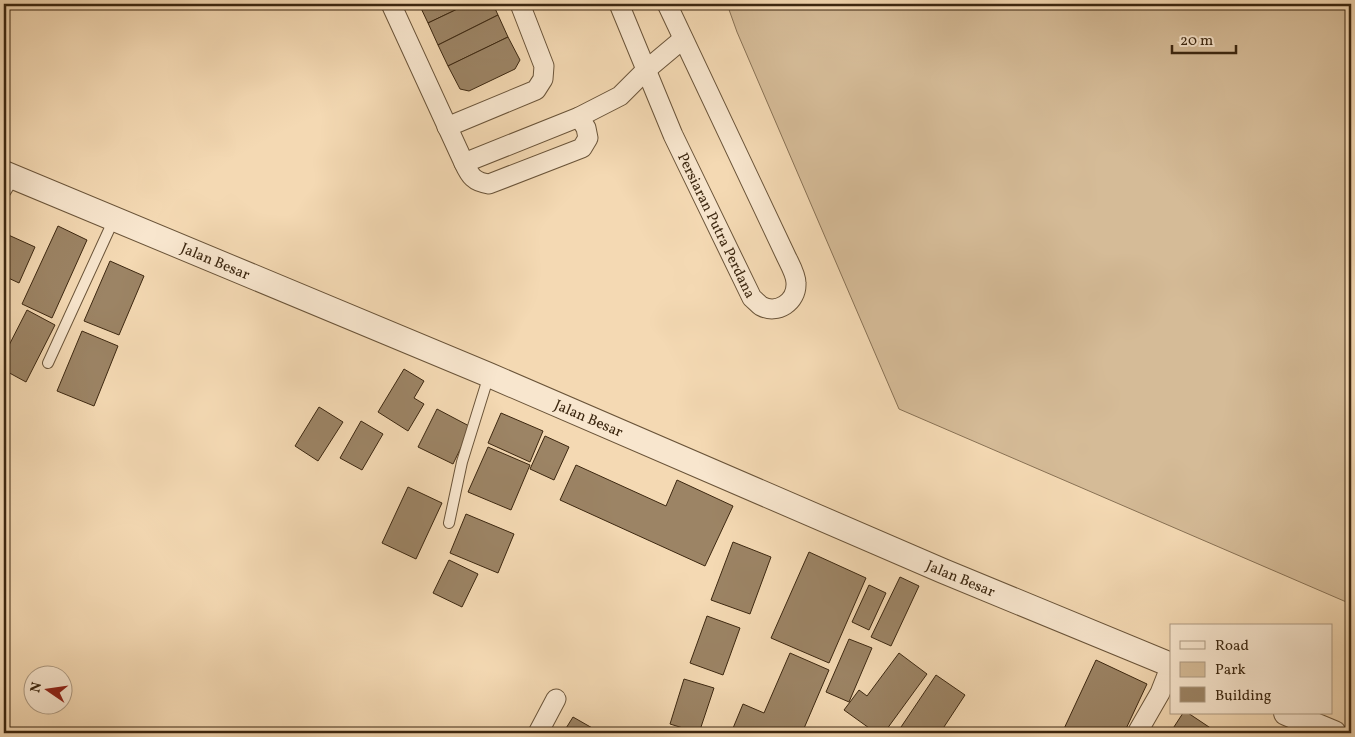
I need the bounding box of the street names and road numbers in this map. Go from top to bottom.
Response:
street label: Persiaran Putra Perdana [671,150,760,302]
street label: Jalan Besar [177,239,253,286]
street label: Jalan Besar [550,395,626,444]
street label: Jalan Besar [922,556,998,603]

